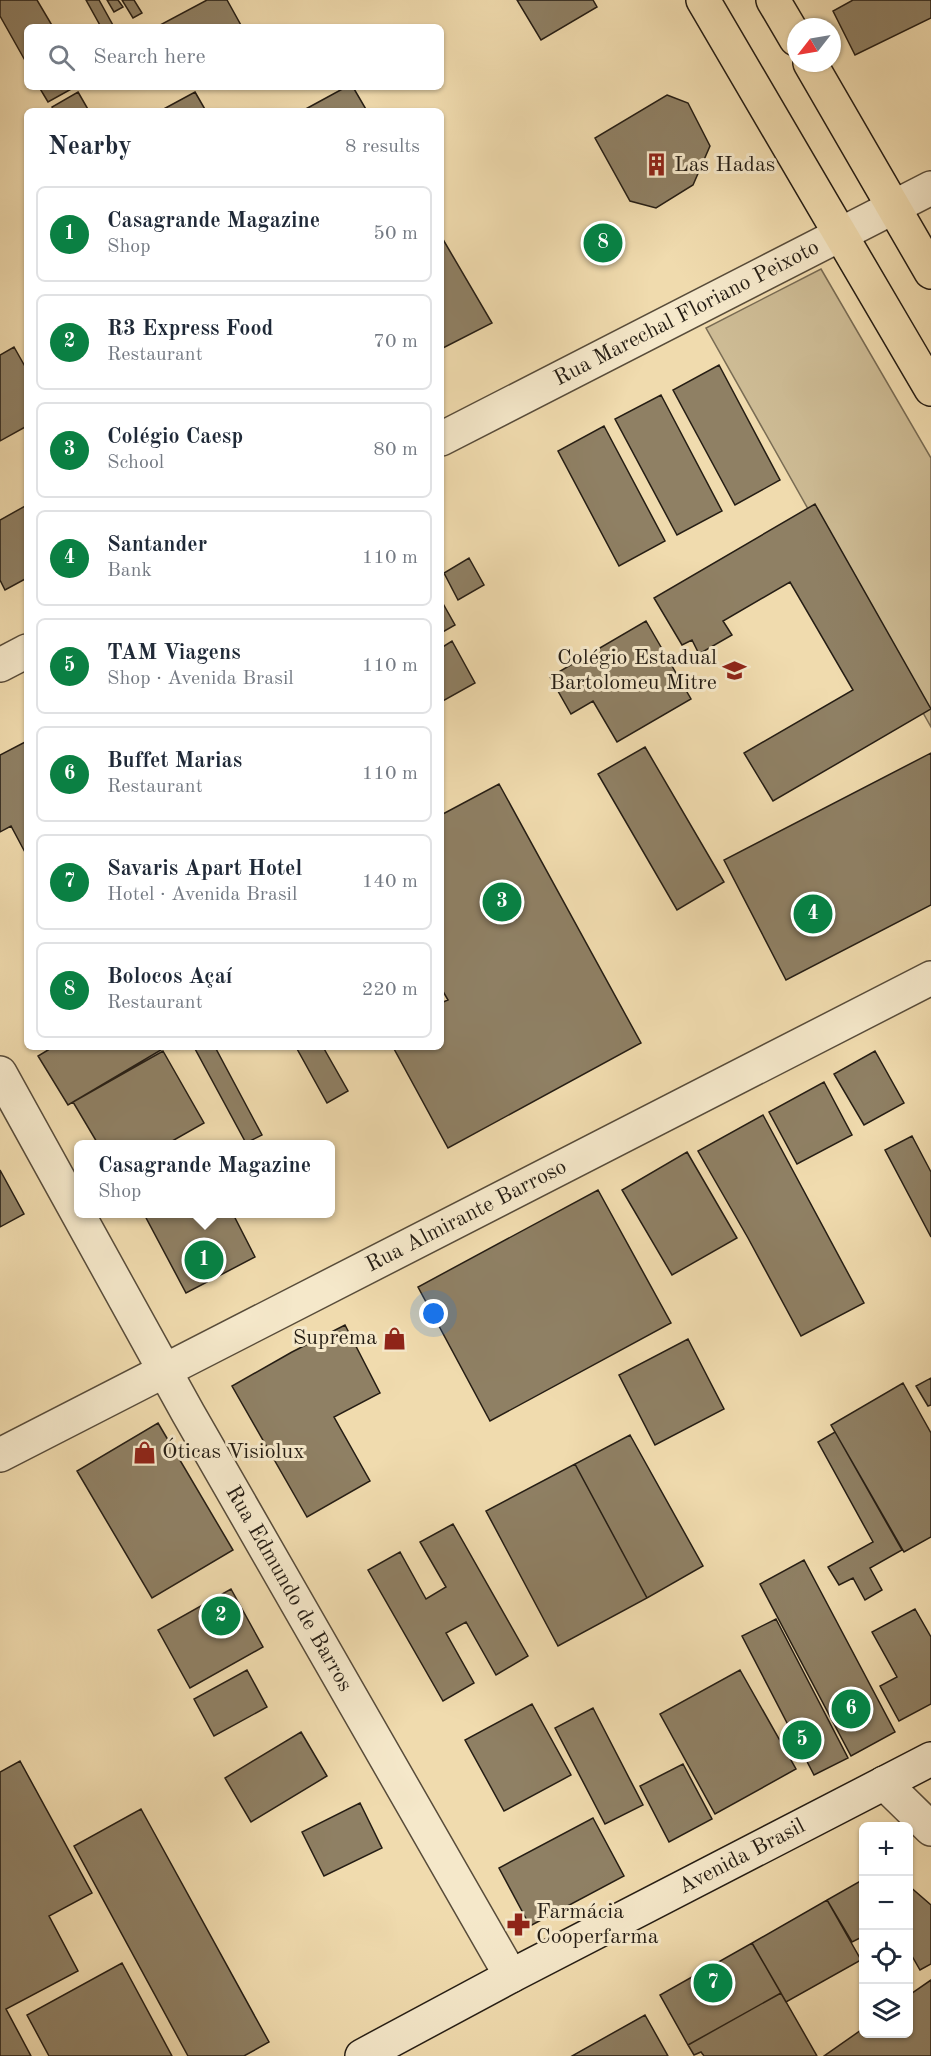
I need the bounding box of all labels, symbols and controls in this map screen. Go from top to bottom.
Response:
north arrow [787,18,841,72]
search box [24,24,444,90]
icon: search [45,41,78,74]
text: Search here [93,46,206,68]
text: Nearby [48,134,132,160]
text: 8 results [345,137,420,157]
building icon: Las Hadas [643,152,669,178]
place label: Las Hadas [674,154,775,176]
text: Casagrande Magazine [107,210,320,232]
pin: 8 [584,220,622,266]
text: 1 [64,224,75,244]
text: 50 m [373,224,418,244]
street label: Rua Marechal Floriano Peixoto [551,236,823,390]
text: Shop [107,237,151,257]
text: R3 Express Food [107,318,273,340]
text: 2 [64,332,75,352]
text: 70 m [373,332,418,352]
text: Restaurant [107,345,203,365]
text: Colégio Caesp [107,426,243,448]
text: 3 [64,440,75,460]
text: 80 m [373,440,418,460]
text: School [107,453,164,473]
text: Santander [107,534,207,556]
text: 4 [64,548,75,568]
text: 110 m [362,548,418,568]
text: Bank [107,561,152,581]
text: TAM Viagens [107,642,241,664]
place label: Colégio Estadual Bartolomeu Mitre [550,647,717,694]
text: 5 [64,656,75,676]
text: 110 m [362,656,418,676]
school or university icon: Colégio Estadual Bartolomeu Mitre [722,658,748,684]
text: Shop · Avenida Brasil [107,669,294,689]
text: Buffet Marias [107,750,242,772]
text: 6 [64,764,75,784]
text: 110 m [362,764,418,784]
text: Restaurant [107,777,203,797]
text: Savaris Apart Hotel [107,858,302,880]
text: 7 [64,872,75,892]
text: 140 m [362,872,418,892]
pin: 3 [482,880,522,924]
text: Hotel · Avenida Brasil [107,885,297,905]
pin: 4 [794,892,832,936]
text: Bolocos Açaí [107,966,232,988]
text: 8 [64,980,75,1000]
text: 220 m [362,980,418,1000]
text: Restaurant [107,993,203,1013]
popup [74,1140,335,1218]
text: Casagrande Magazine [98,1155,311,1177]
street label: Rua Almirante Barroso [363,1156,570,1276]
text: Shop [98,1182,141,1202]
pin: 1 [184,1238,224,1282]
your location [419,1299,448,1328]
shop icon: Suprema [382,1325,408,1351]
place label: Suprema [293,1327,377,1349]
place label: Óticas Visiolux [162,1437,305,1463]
shop icon: Óticas Visiolux [131,1439,157,1465]
street label: Rua Edmundo de Barros [221,1482,356,1695]
pin: 2 [202,1594,240,1638]
pin: 6 [832,1686,870,1732]
pin: 5 [782,1718,822,1762]
street label: Avenida Brasil [675,1815,809,1898]
map controls [859,1822,913,2038]
button: + [859,1822,913,1876]
button: − [859,1876,913,1930]
place label: Farmácia Cooperfarma [536,1901,659,1948]
pharmacy icon: Farmácia Cooperfarma [505,1912,531,1938]
button: locate [859,1930,913,1984]
pin: 7 [694,1960,732,2006]
button: layers [859,1984,913,2038]

